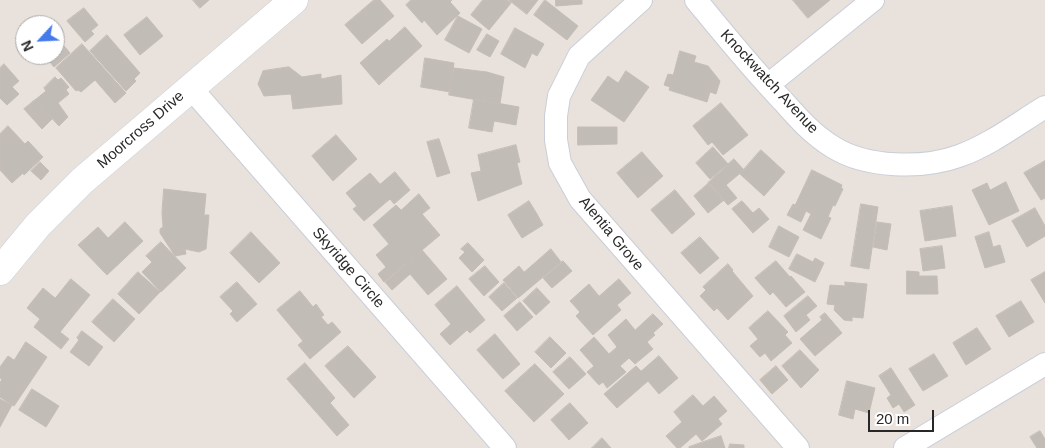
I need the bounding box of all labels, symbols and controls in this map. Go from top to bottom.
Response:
north arrow [15,15,65,65]
street label: Knockwatch Avenue [716,26,822,138]
text: N [18,38,37,54]
street label: Moorcross Drive [94,87,188,173]
street label: Alentia Grove [575,193,647,275]
street label: Skyridge Circle [308,224,388,312]
scale bar [870,400,936,432]
text: 20 m [876,410,909,427]

